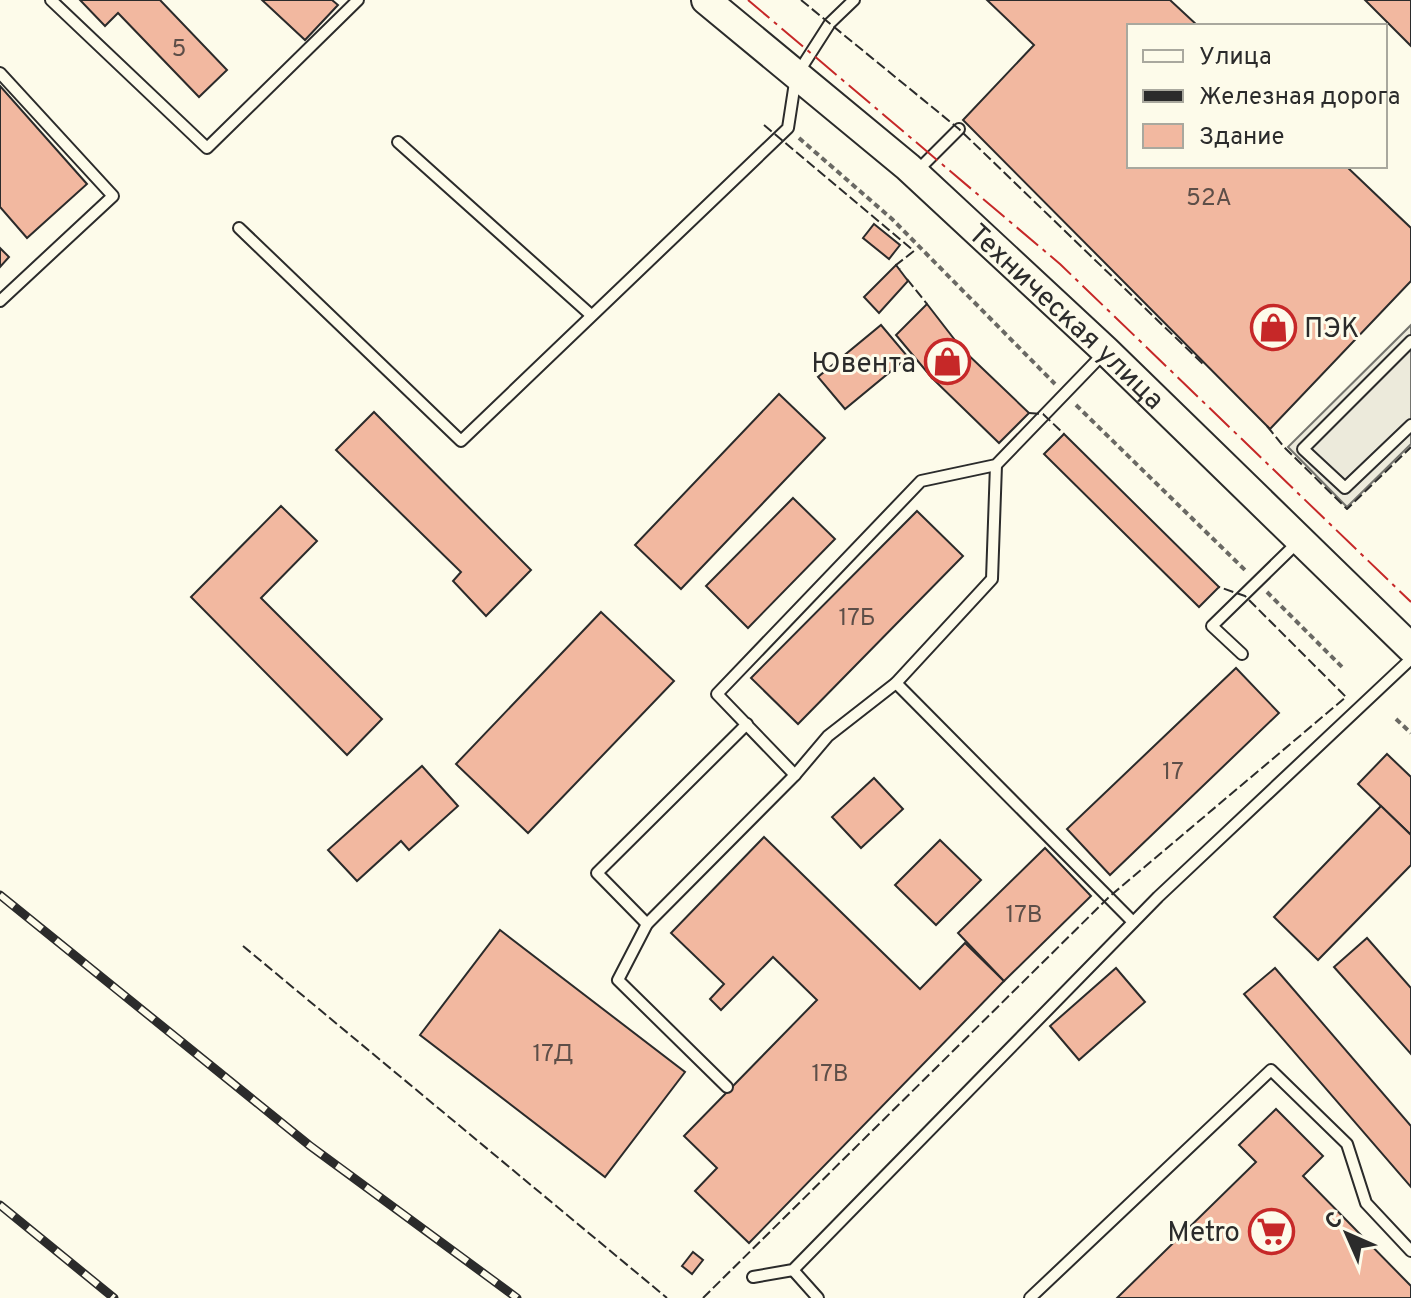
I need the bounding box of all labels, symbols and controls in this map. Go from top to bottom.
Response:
legend [1127,24,1387,168]
house number: 5 [172,35,186,65]
text: Улица [1199,43,1272,73]
text: Железная дорога [1199,83,1400,113]
text: Здание [1199,123,1285,153]
house number: 52А [1186,184,1232,214]
street label: Техническая улица [960,217,1171,419]
shop icon: ПЭК [1249,303,1297,351]
place label: ПЭК [1304,312,1359,348]
shop icon: Ювента [923,338,971,386]
place label: Ювента [811,347,916,383]
house number: 17Б [838,604,876,634]
house number: 17 [1162,758,1184,788]
house number: 17В [1005,901,1043,931]
house number: 17Д [532,1040,574,1070]
house number: 17В [811,1060,849,1090]
north arrow [1307,1194,1387,1274]
supermarket icon: Metro [1247,1207,1295,1255]
text: С [1320,1207,1349,1236]
place label: Metro [1167,1216,1240,1252]

